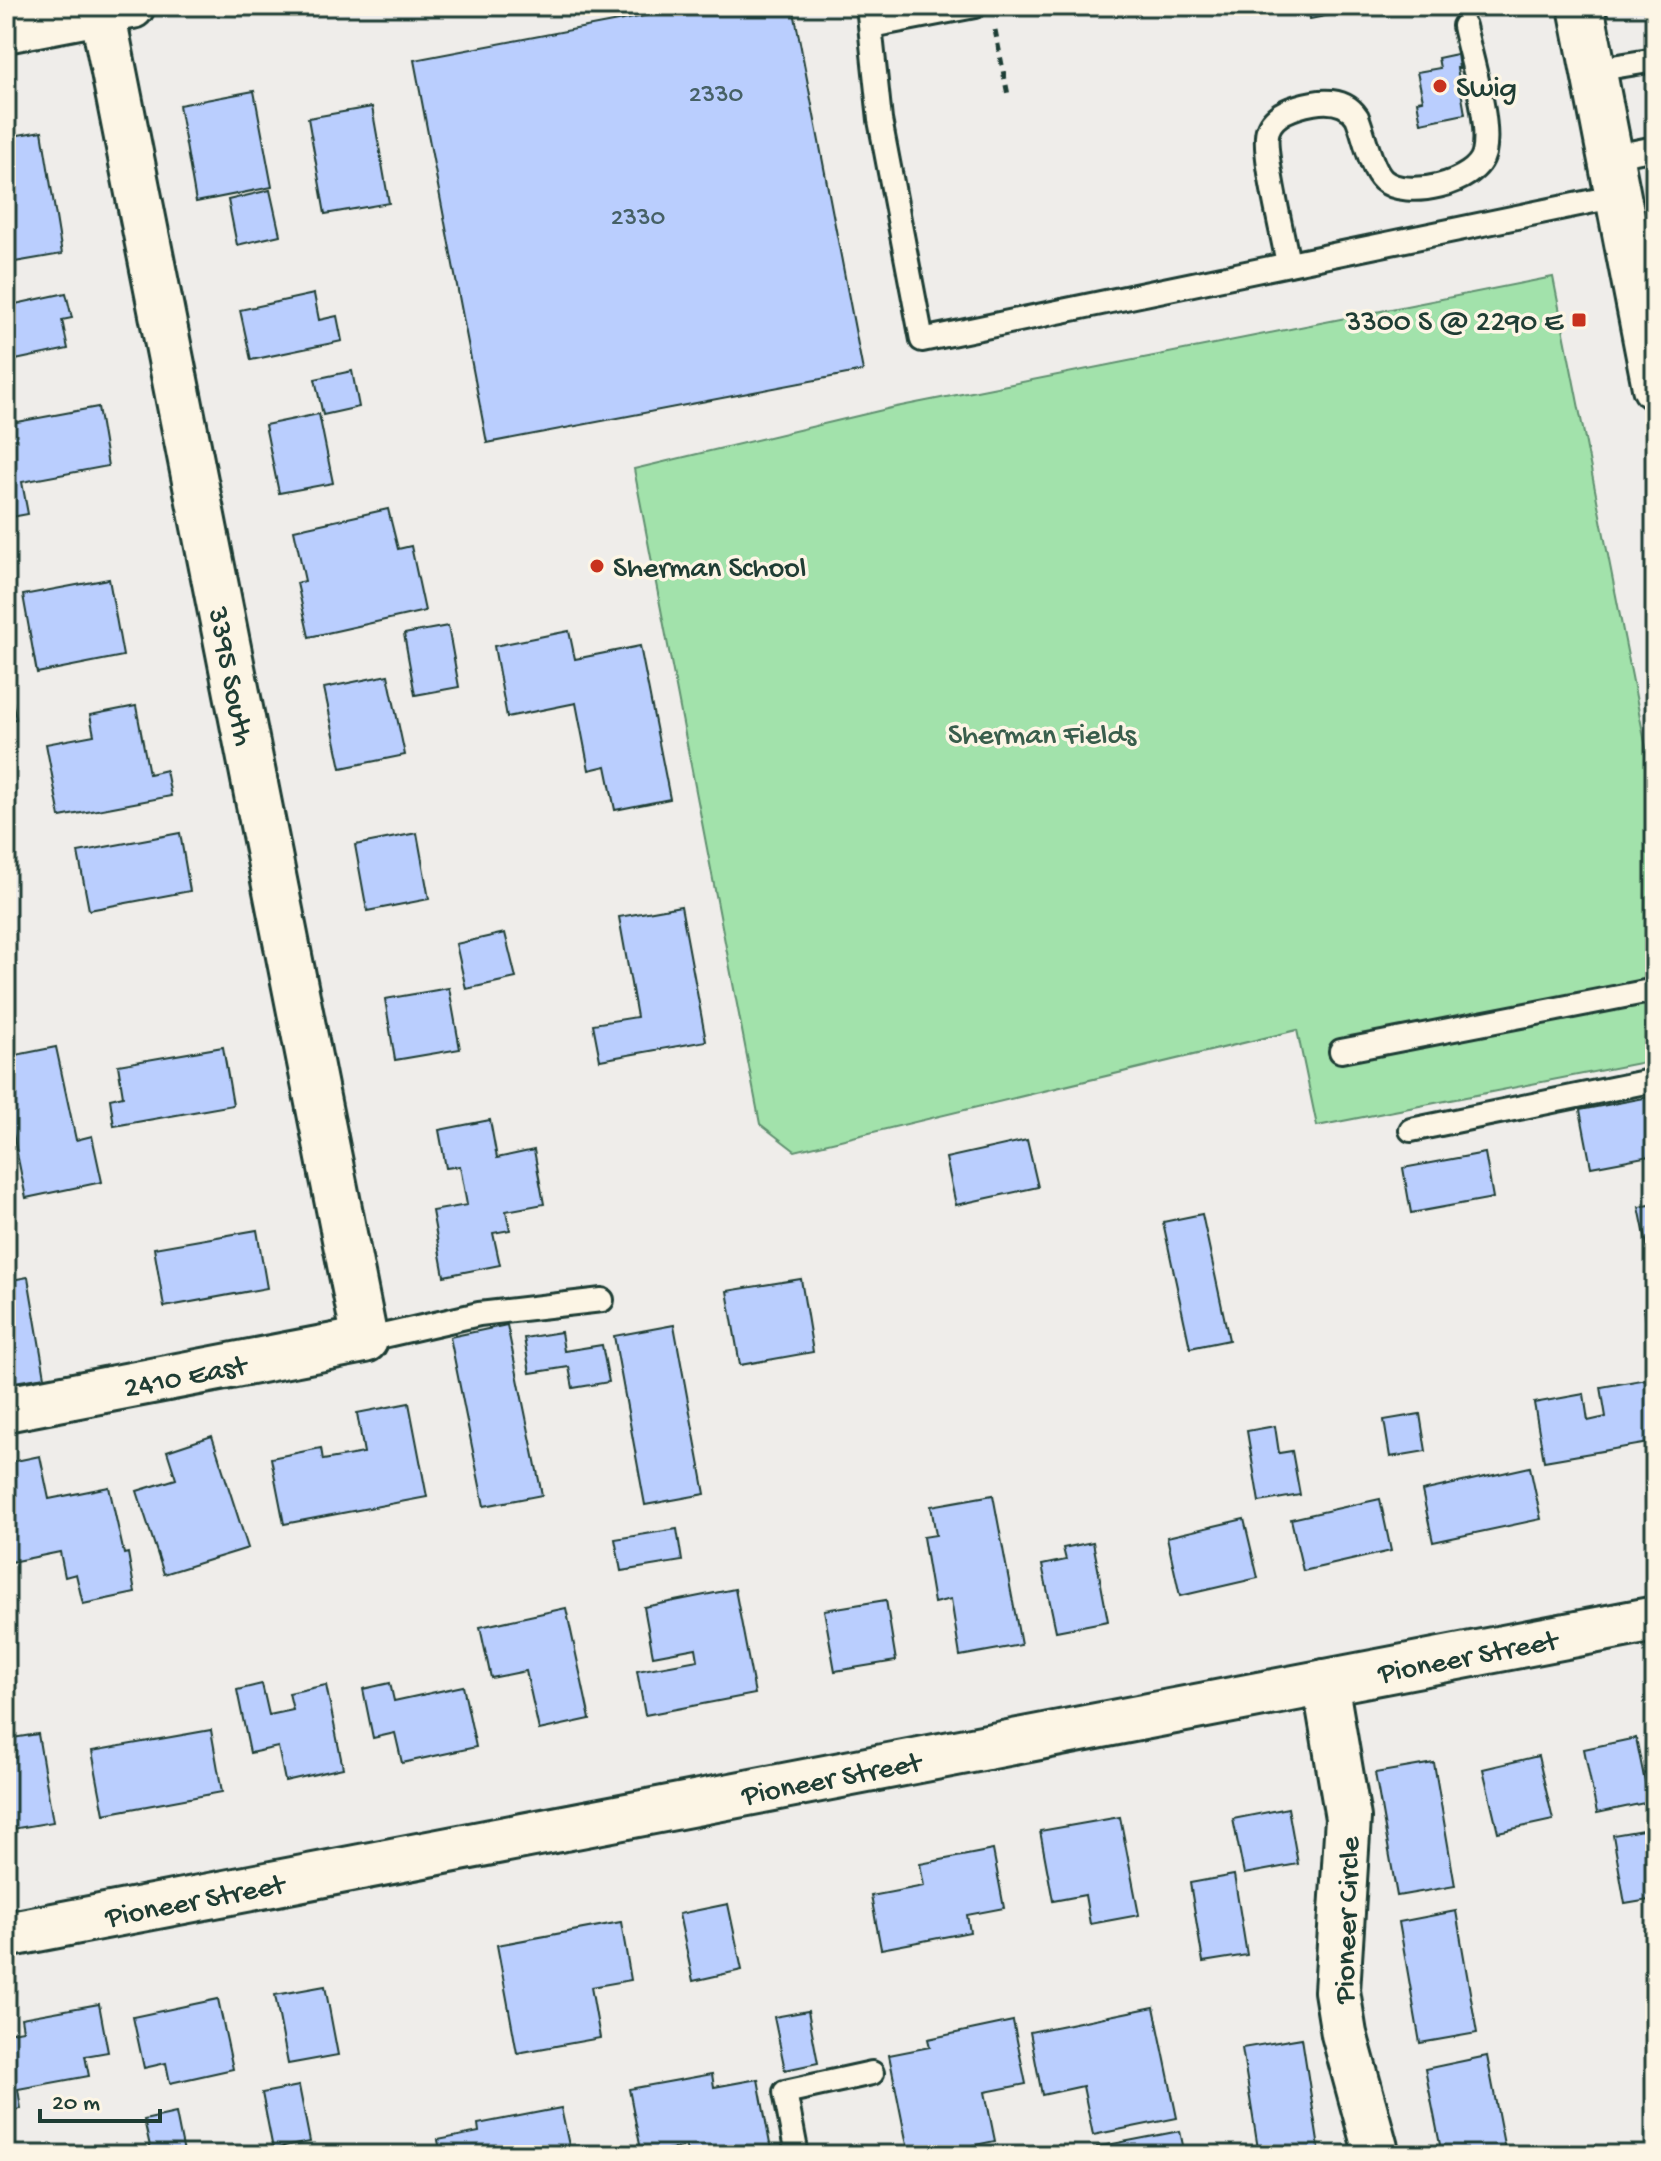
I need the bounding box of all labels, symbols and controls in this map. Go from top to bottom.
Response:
place label: Swig [1456,73,1517,108]
marker: Swig [1431,77,1449,95]
house number: 2330 [689,81,743,112]
house number: 2330 [611,204,665,235]
place label: 3300 S @ 2290 E [1345,307,1564,342]
marker: 3300 S @ 2290 E [1570,311,1588,329]
place label: Sherman School [613,553,806,588]
marker: Sherman School [588,557,606,575]
street label: 3395 South [198,603,259,749]
park label: Sherman Fields [948,720,1137,755]
street label: 2410 East [121,1350,252,1408]
street label: Pioneer Street [1375,1625,1563,1694]
street label: Pioneer Street [738,1747,927,1816]
street label: Pioneer Circle [1329,1835,1370,2005]
street label: Pioneer Street [102,1868,291,1938]
scale bar [40,2073,160,2123]
text: 20 m [52,2090,100,2119]

